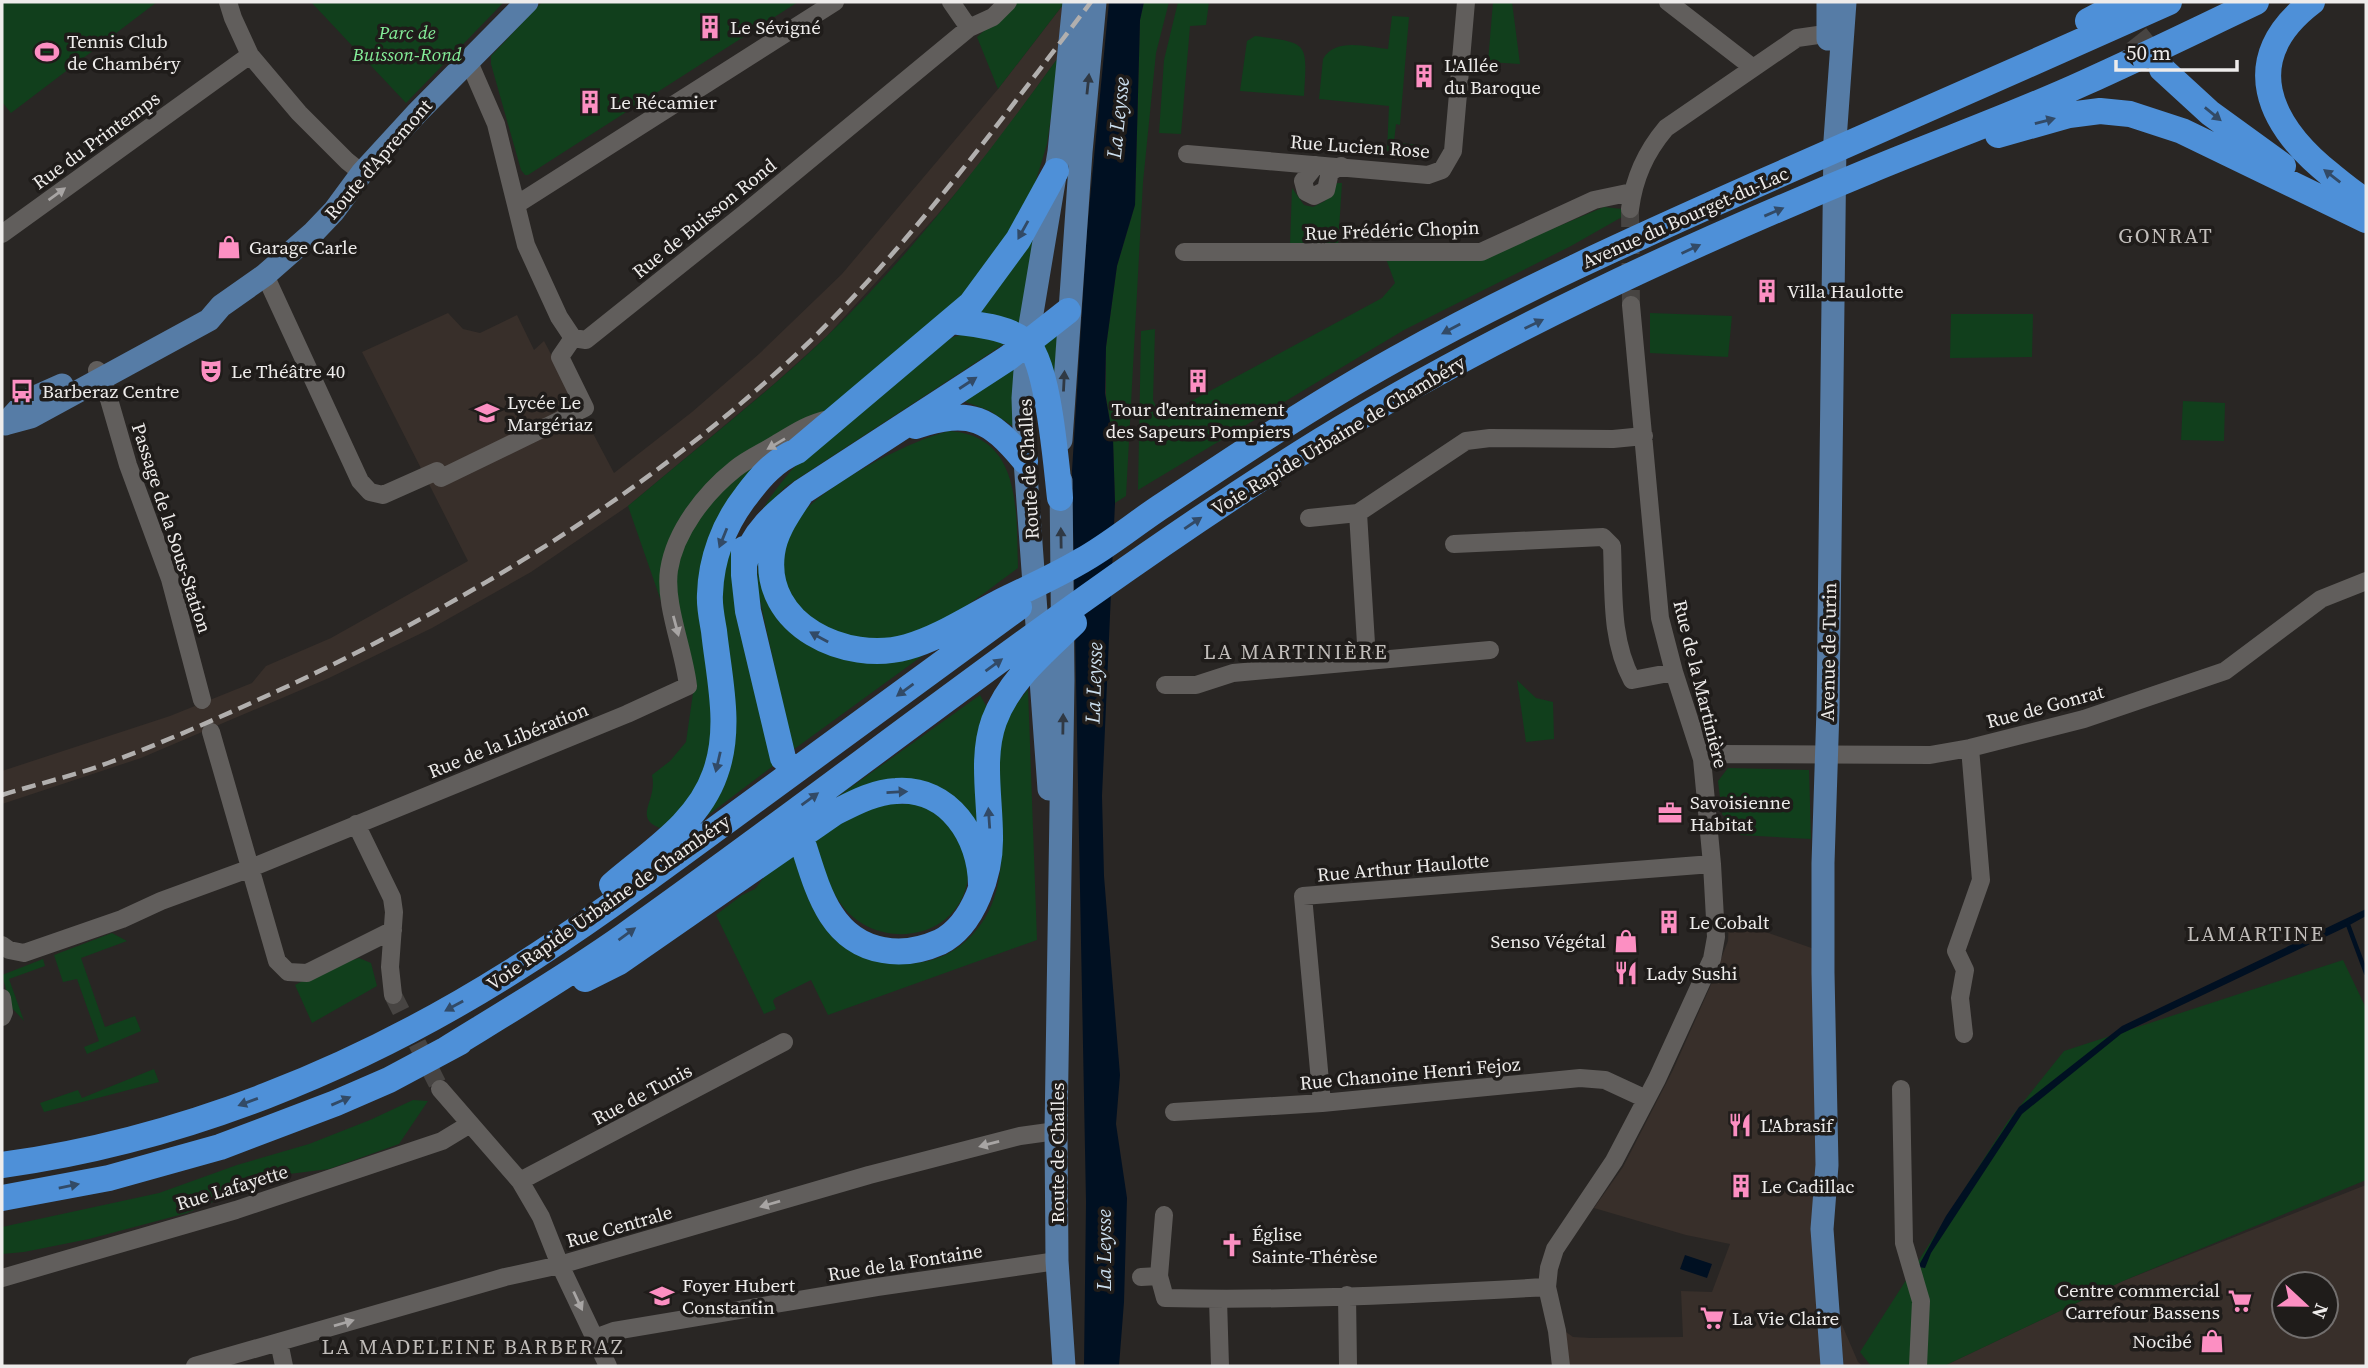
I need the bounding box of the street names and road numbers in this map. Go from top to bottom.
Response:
street label: Rue du Printemps [27,85,165,195]
street label: Route d'Apremont [318,93,438,225]
street label: Rue Lucien Rose [1289,128,1431,164]
street label: Rue de Buisson Rond [627,152,782,284]
street label: Avenue du Bourget-du-Lac [1578,160,1792,274]
street label: Rue Frédéric Chopin [1304,214,1480,246]
street label: Voie Rapide Urbaine de Chambéry [1206,349,1470,521]
street label: Route de Challes [1011,398,1045,540]
street label: Passage de la Sous-Station [126,420,218,636]
street label: Avenue de Turin [1814,582,1842,722]
street label: Rue de la Martinière [1668,597,1734,771]
street label: Rue de Gonrat [1983,678,2107,734]
street label: Rue de la Libération [424,696,592,784]
street label: Voie Rapide Urbaine de Chambéry [481,808,735,996]
street label: Rue Arthur Haulotte [1316,847,1490,887]
street label: Rue Chanoine Henri Fejoz [1298,1050,1522,1096]
street label: Rue de Tunis [588,1057,696,1131]
street label: Route de Challes [1044,1082,1070,1224]
street label: Rue Lafayette [173,1158,291,1216]
street label: Rue Centrale [563,1198,675,1254]
street label: Rue de la Fontaine [826,1237,984,1287]

